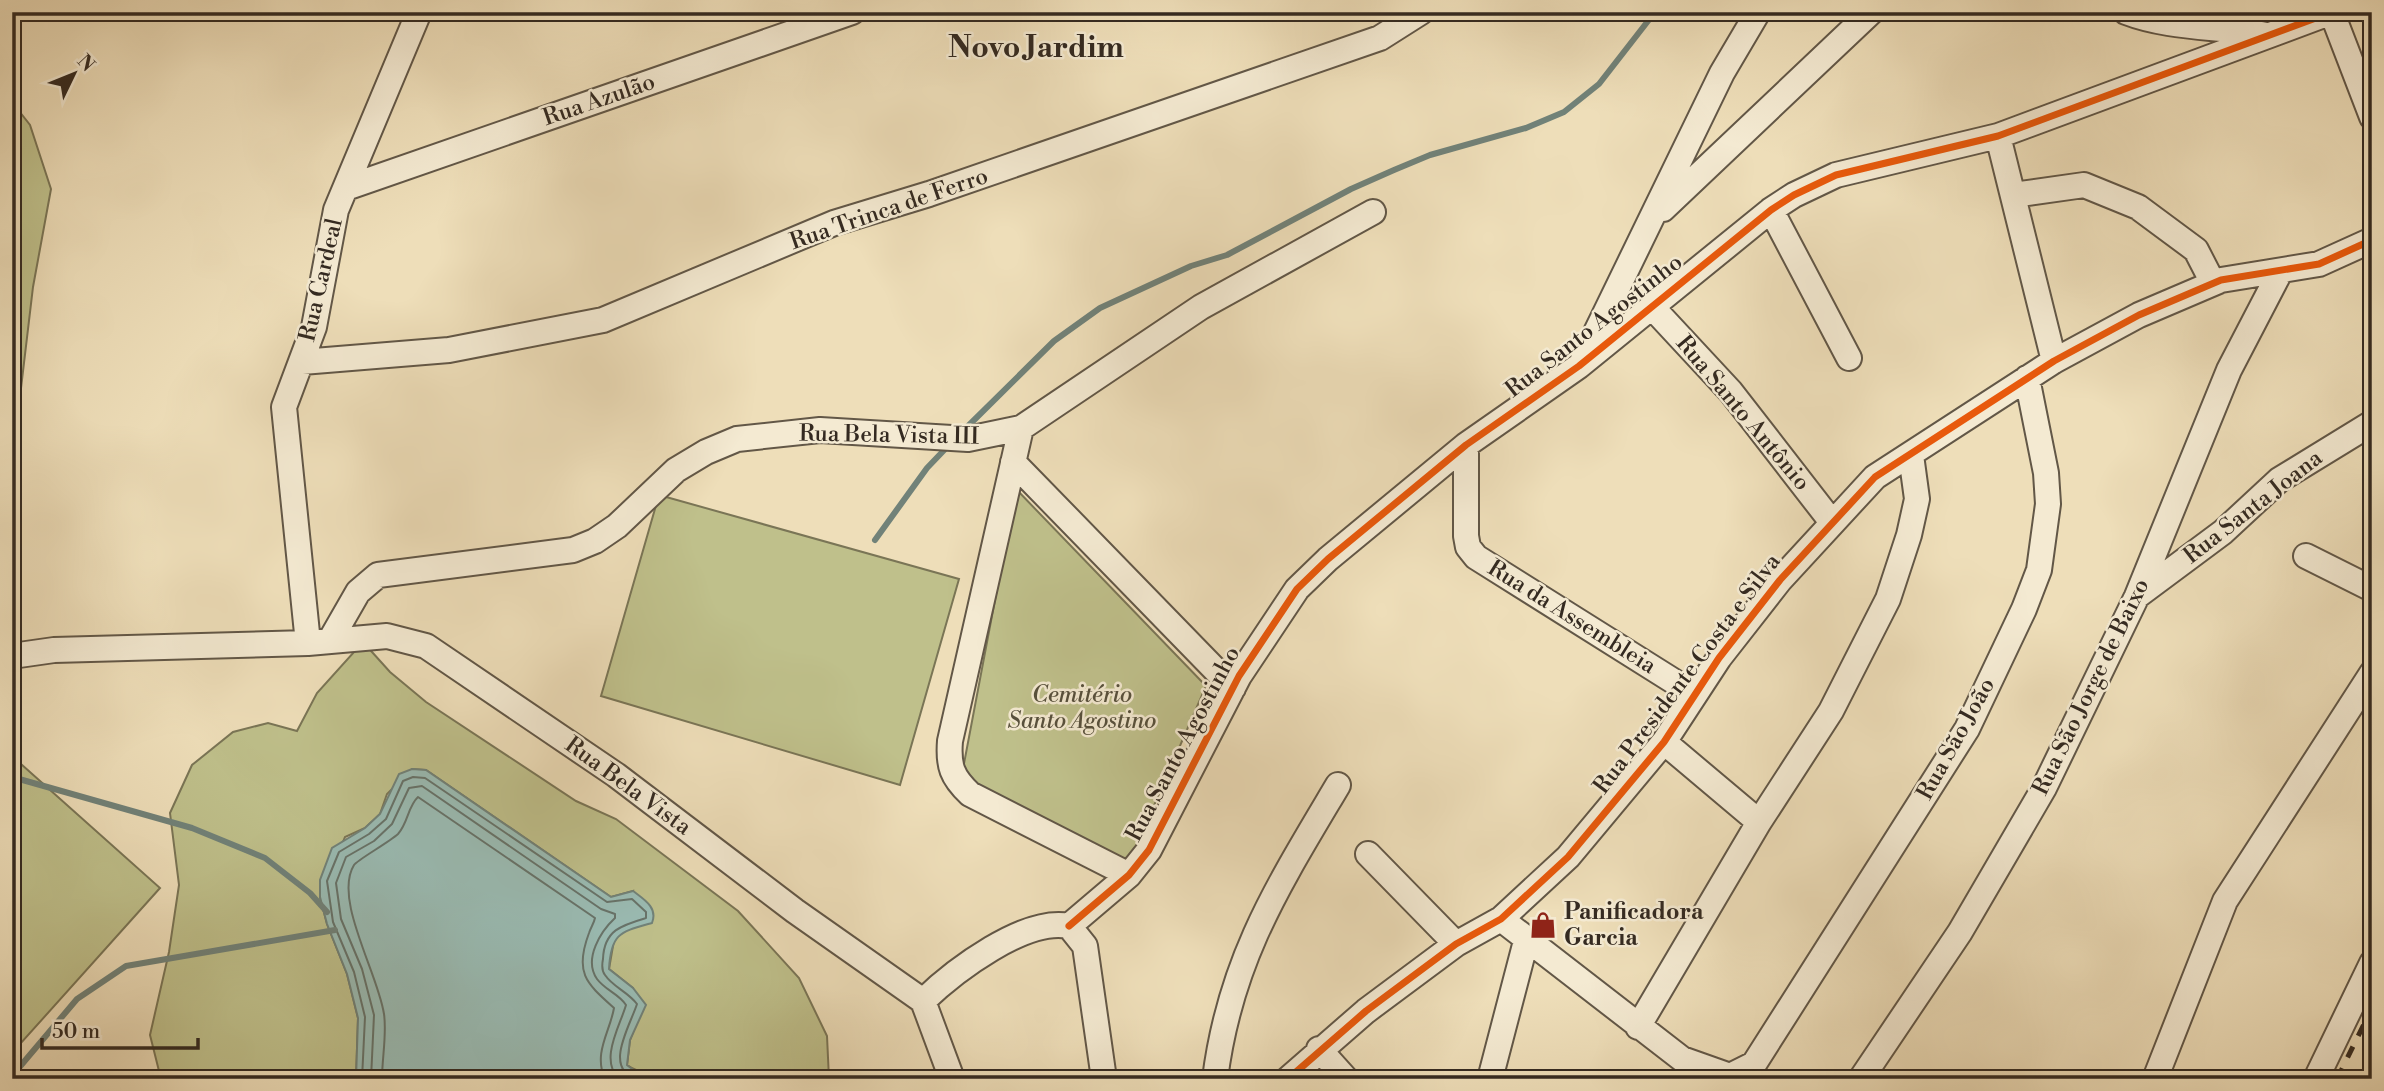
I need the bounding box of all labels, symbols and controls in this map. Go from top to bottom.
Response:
district label: Novo Jardim [948,29,1124,67]
north arrow [38,38,108,108]
text: N [72,49,100,77]
street label: Rua Azulão [539,68,659,132]
street label: Rua Trinca de Ferro [786,162,992,256]
street label: Rua Cardeal [293,215,349,344]
street label: Rua Santo Agostinho [1500,248,1688,404]
street label: Rua Santo Antônio [1670,330,1816,496]
street label: Rua Bela Vista III [799,419,980,451]
street label: Rua Santa Joana [2178,444,2328,570]
street label: Rua Presidente Costa e Silva [1587,548,1787,800]
street label: Rua da Assembleia [1483,554,1662,680]
street label: Rua São Jorge de Baixo [2026,574,2156,800]
street label: Rua Santo Agostinho [1120,642,1246,846]
street label: Rua São João [1911,673,2001,805]
park label: Cemitério Santo Agostino [1008,681,1156,735]
street label: Rua Bela Vista [559,731,697,841]
place label: Panificadora Garcia [1564,898,1704,952]
shop icon: Panificadora Garcia [1528,910,1558,940]
scale bar [42,1007,198,1051]
text: 50 m [52,1019,100,1045]

